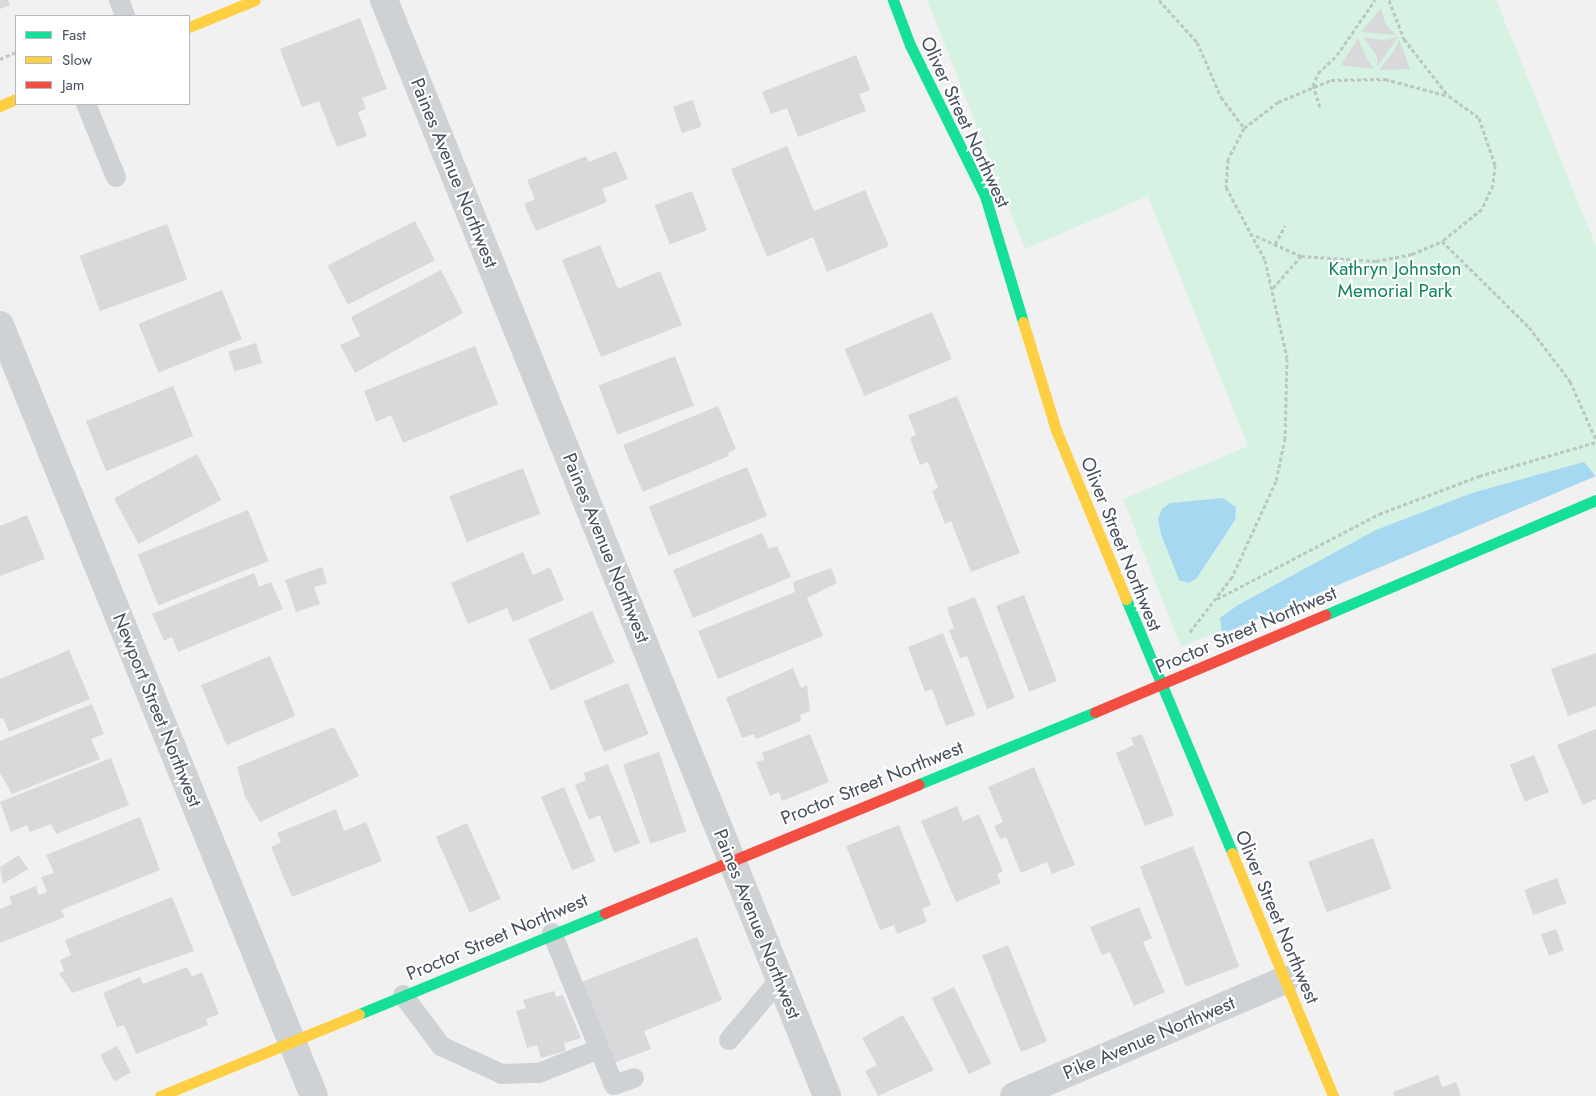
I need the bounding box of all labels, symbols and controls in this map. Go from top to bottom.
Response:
legend [15,15,190,105]
text: Fast [62,24,86,46]
street label: Oliver Street Northwest [915,33,1015,211]
text: Slow [62,49,92,71]
text: Jam [62,74,85,96]
street label: Paines Avenue Northwest [405,75,503,271]
park label: Kathryn Johnston Memorial Park [1329,258,1461,302]
street label: Paines Avenue Northwest [557,450,655,646]
street label: Oliver Street Northwest [1076,453,1166,635]
street label: Proctor Street Northwest [1152,581,1340,679]
street label: Newport Street Northwest [108,610,206,810]
street label: Proctor Street Northwest [778,736,966,830]
street label: Paines Avenue Northwest [708,826,806,1022]
street label: Oliver Street Northwest [1230,827,1324,1007]
street label: Proctor Street Northwest [403,888,591,986]
street label: Pike Avenue Northwest [1060,991,1238,1085]

